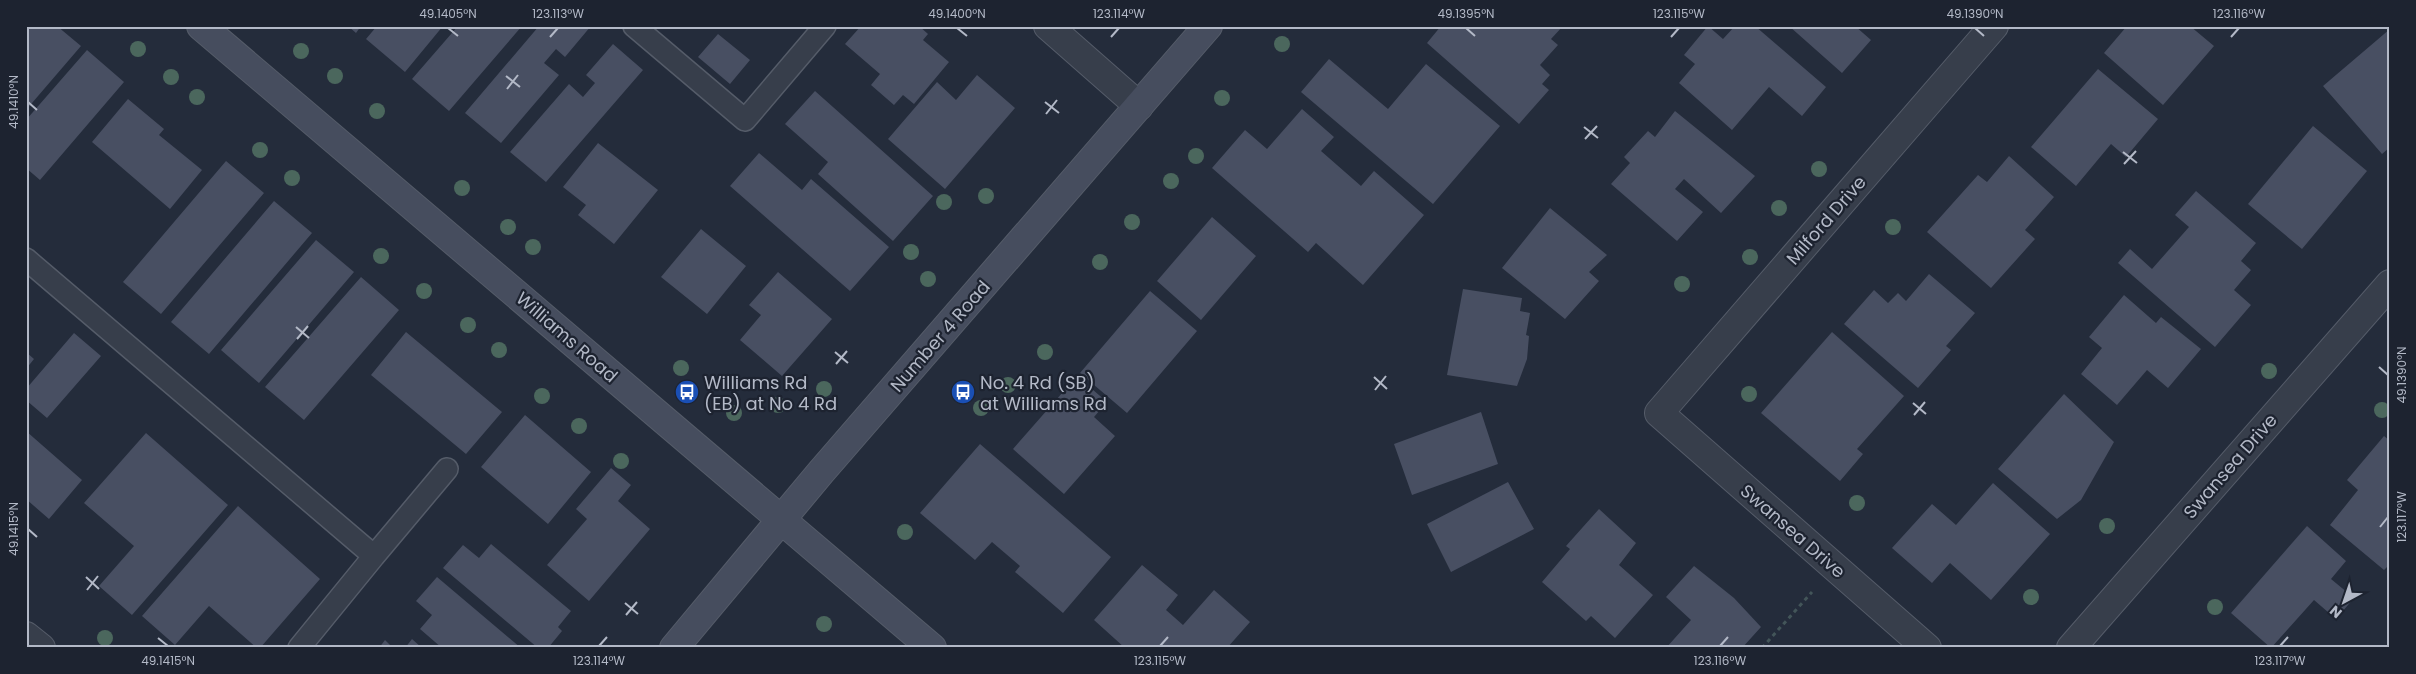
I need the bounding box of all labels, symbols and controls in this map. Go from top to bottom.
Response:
text: 49.1405°N [419,5,477,22]
text: 123.113°W [532,5,584,22]
text: 49.1400°N [928,5,986,22]
text: 123.114°W [1093,5,1145,22]
text: 49.1395°N [1438,5,1495,22]
text: 123.115°W [1653,5,1705,22]
text: 49.1390°N [1947,5,2004,22]
text: 123.116°W [2213,5,2265,22]
text: 49.1410°N [5,75,22,129]
street label: Milford Drive [1780,170,1872,270]
street label: Number 4 Road [884,275,996,397]
street label: Williams Road [511,286,623,388]
text: 49.1390°N [2393,347,2410,404]
place label: Williams Rd (EB) at No 4 Rd [704,370,837,416]
place label: No. 4 Rd (SB) at Williams Rd [980,370,1107,416]
bus stop icon: Williams Rd (EB) at No 4 Rd [674,379,700,405]
bus stop icon: No. 4 Rd (SB) at Williams Rd [950,379,976,405]
street label: Swansea Drive [2177,408,2283,524]
street label: Swansea Drive [1735,478,1851,584]
text: 123.117°W [2393,491,2410,543]
text: 49.1415°N [5,502,22,556]
north arrow [2318,576,2368,626]
text: N [2325,601,2346,623]
text: 49.1415°N [141,652,195,669]
text: 123.114°W [573,652,625,669]
text: 123.115°W [1134,652,1186,669]
text: 123.116°W [1694,652,1746,669]
text: 123.117°W [2254,652,2306,669]

